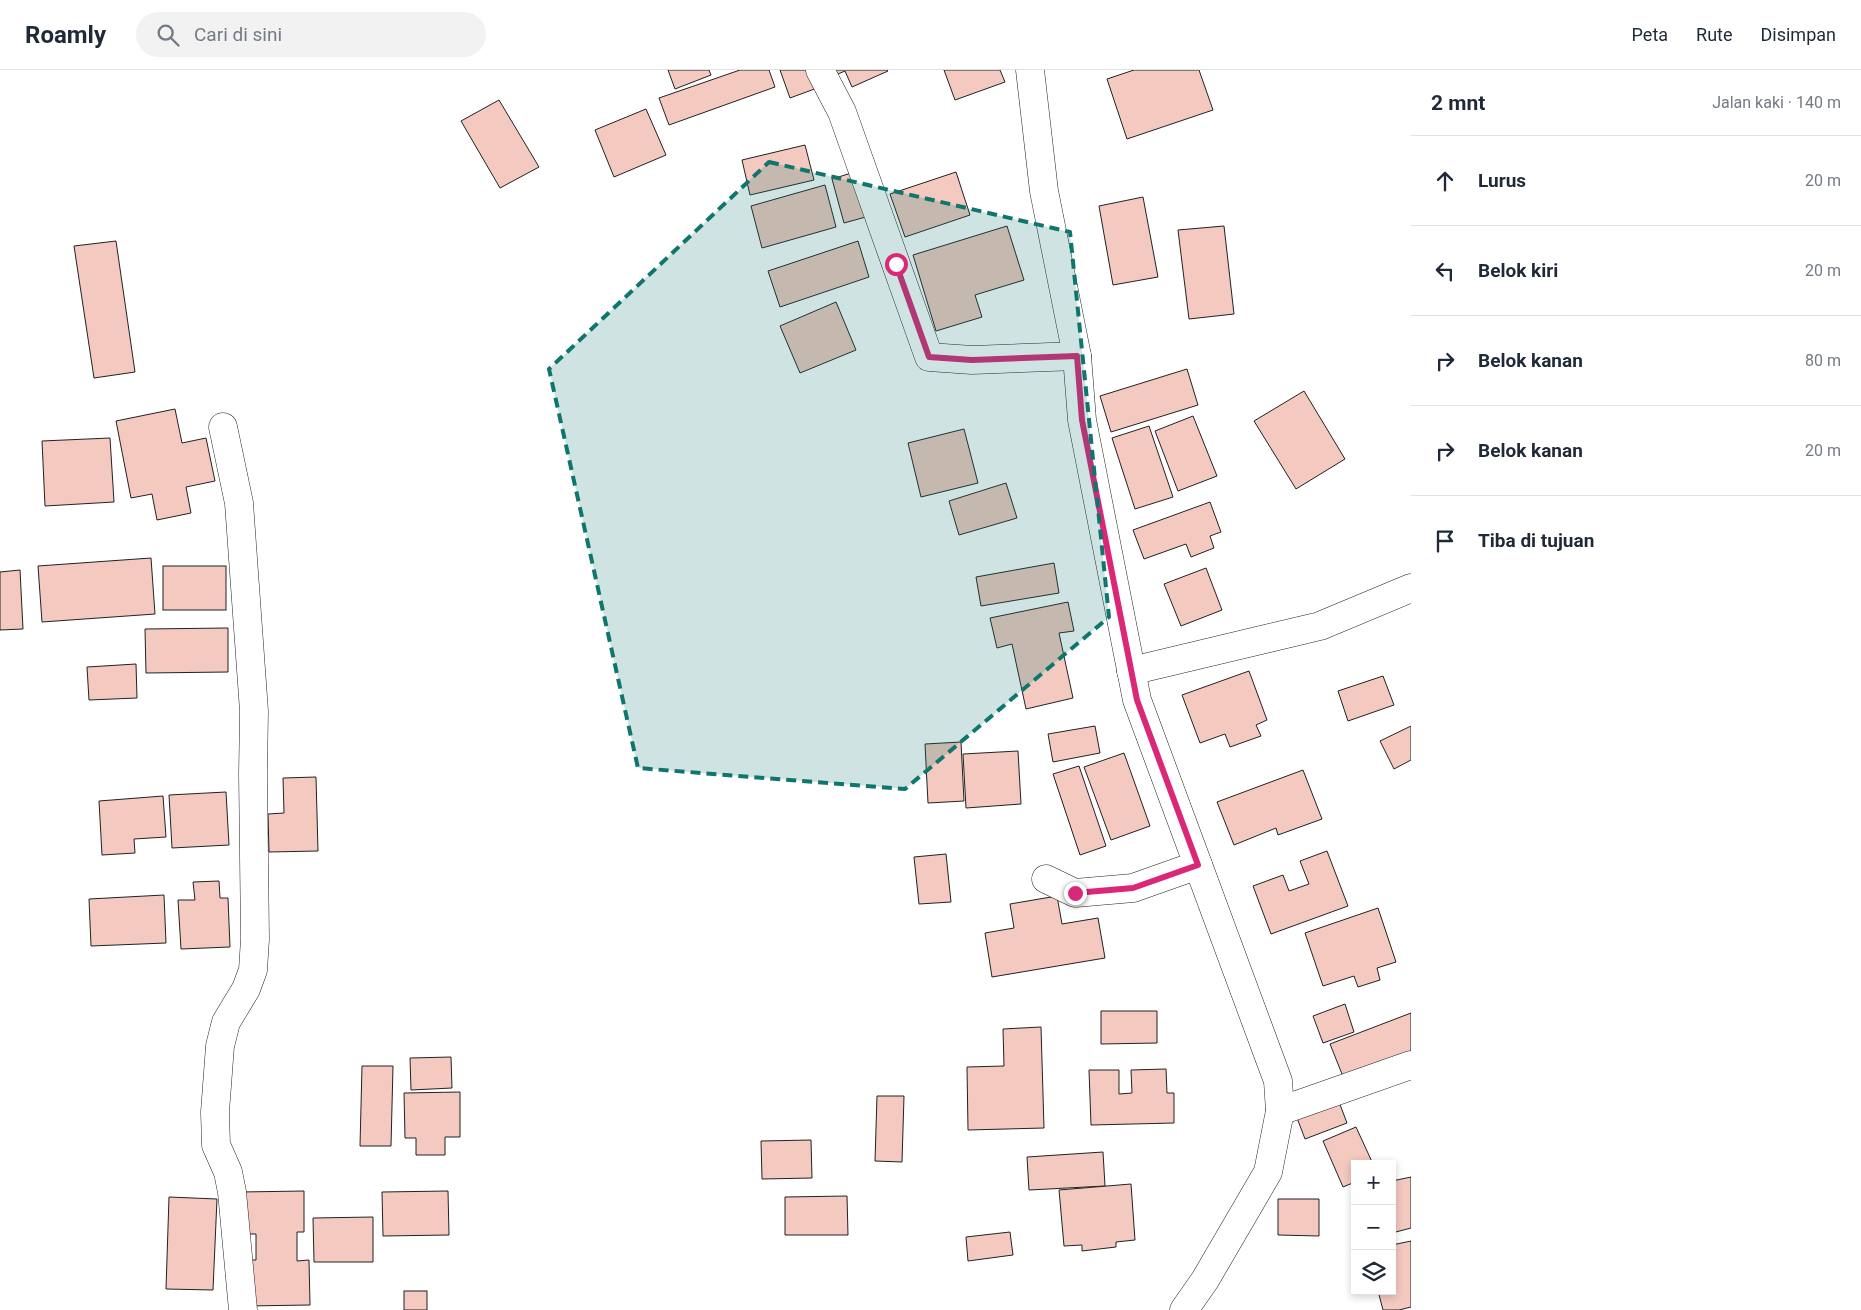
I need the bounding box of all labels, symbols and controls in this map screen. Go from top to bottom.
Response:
search box [136,12,486,57]
text: Roamly [25,21,106,49]
icon: search [154,21,182,49]
text: Cari di sini [194,23,282,46]
text: Peta [1632,24,1668,45]
text: Rute [1696,24,1733,45]
text: Disimpan [1761,24,1836,45]
text: 2 mnt [1431,91,1485,115]
text: Jalan kaki · 140 m [1712,93,1841,112]
icon: ahead [1431,167,1459,195]
text: Lurus [1478,169,1526,192]
text: 20 m [1805,171,1841,190]
route start [885,253,908,276]
icon: left [1431,257,1459,285]
text: Belok kiri [1478,259,1558,282]
text: 20 m [1805,261,1841,280]
icon: right [1431,347,1459,375]
text: Belok kanan [1478,349,1583,372]
text: 80 m [1805,351,1841,370]
icon: right [1431,437,1459,465]
text: Belok kanan [1478,439,1583,462]
text: 20 m [1805,441,1841,460]
icon: arrive [1431,527,1459,555]
text: Tiba di tujuan [1478,529,1594,552]
route end [1064,882,1087,905]
map controls [1351,1160,1396,1295]
button: + [1351,1160,1396,1205]
button: − [1351,1205,1396,1250]
button: layers [1351,1250,1396,1295]

